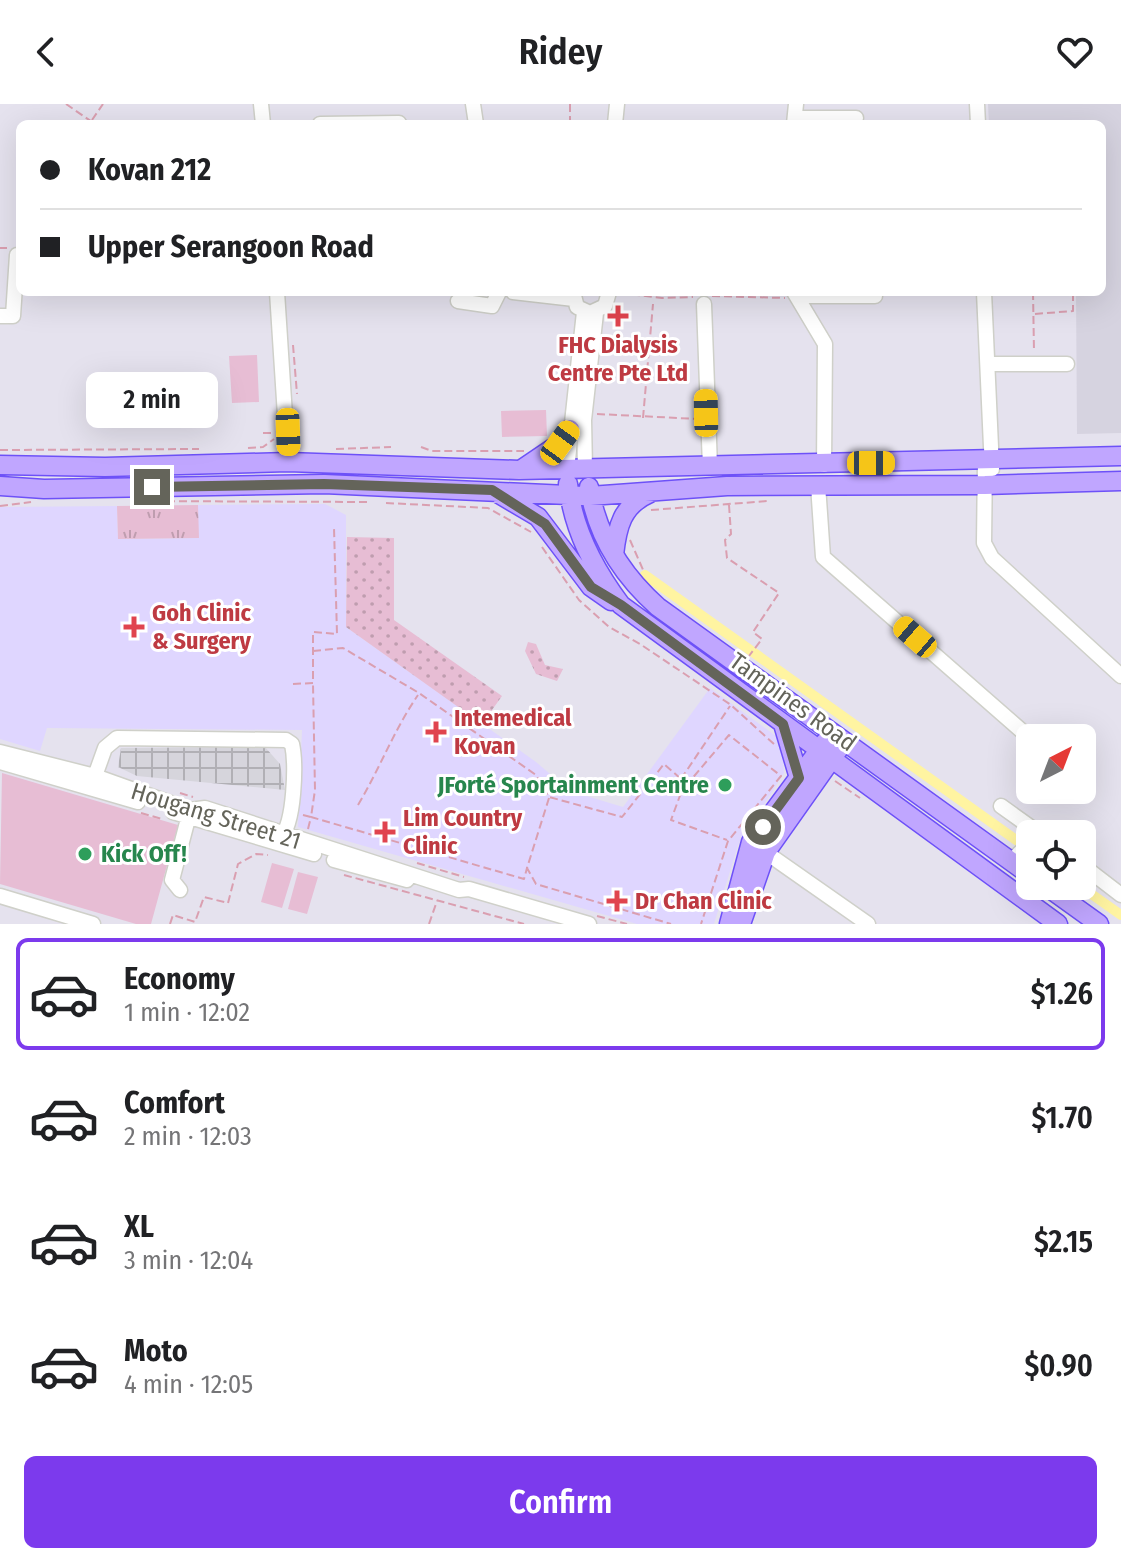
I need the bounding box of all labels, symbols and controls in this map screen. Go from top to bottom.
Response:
icon: back [24,30,68,74]
text: Ridey [519,30,602,74]
icon: heart [1053,30,1097,74]
text: Kovan 212 [88,152,211,188]
text: Upper Serangoon Road [88,229,374,265]
marker: FHC Dialysis Centre Pte Ltd [607,305,629,327]
place label: FHC Dialysis Centre Pte Ltd [548,331,688,387]
callout: 2 min [86,371,218,427]
text: 2 min [123,384,181,415]
car [694,389,718,437]
car [275,408,301,456]
car [536,417,584,469]
car [847,451,895,475]
route end [134,469,170,505]
place label: Goh Clinic & Surgery [152,599,251,655]
car [889,612,941,662]
marker: Goh Clinic & Surgery [123,616,145,638]
street label: Tampines Road [724,647,862,757]
place label: Intemedical Kovan [454,704,572,760]
marker: Intemedical Kovan [425,721,447,743]
north arrow [1016,724,1096,804]
map controls [1016,724,1096,900]
place label: JForté Sportainment Centre [436,771,709,799]
marker: JForté Sportainment Centre [716,776,734,794]
street label: Hougang Street 21 [128,777,304,855]
place label: Lim Country Clinic [403,804,523,860]
route start [745,809,781,845]
button: locate [1016,820,1096,900]
marker: Lim Country Clinic [374,821,396,843]
place label: Kick Off! [101,840,187,868]
marker: Kick Off! [76,845,94,863]
place label: Dr Chan Clinic [635,887,772,915]
marker: Dr Chan Clinic [606,890,628,912]
icon: car [28,958,100,1030]
text: Economy [124,961,235,997]
text: $1.26 [1031,976,1093,1012]
text: 1 min · 12:02 [124,997,250,1028]
icon: car [28,1082,100,1154]
text: Comfort [124,1085,225,1121]
text: $1.70 [1031,1100,1093,1136]
text: 2 min · 12:03 [124,1121,252,1152]
icon: car [28,1206,100,1278]
text: XL [124,1209,154,1245]
text: $2.15 [1034,1224,1093,1260]
text: 3 min · 12:04 [124,1245,253,1276]
icon: car [28,1330,100,1402]
text: Moto [124,1333,188,1369]
text: $0.90 [1024,1348,1093,1384]
text: 4 min · 12:05 [124,1369,253,1400]
button: Confirm [24,1456,1097,1548]

